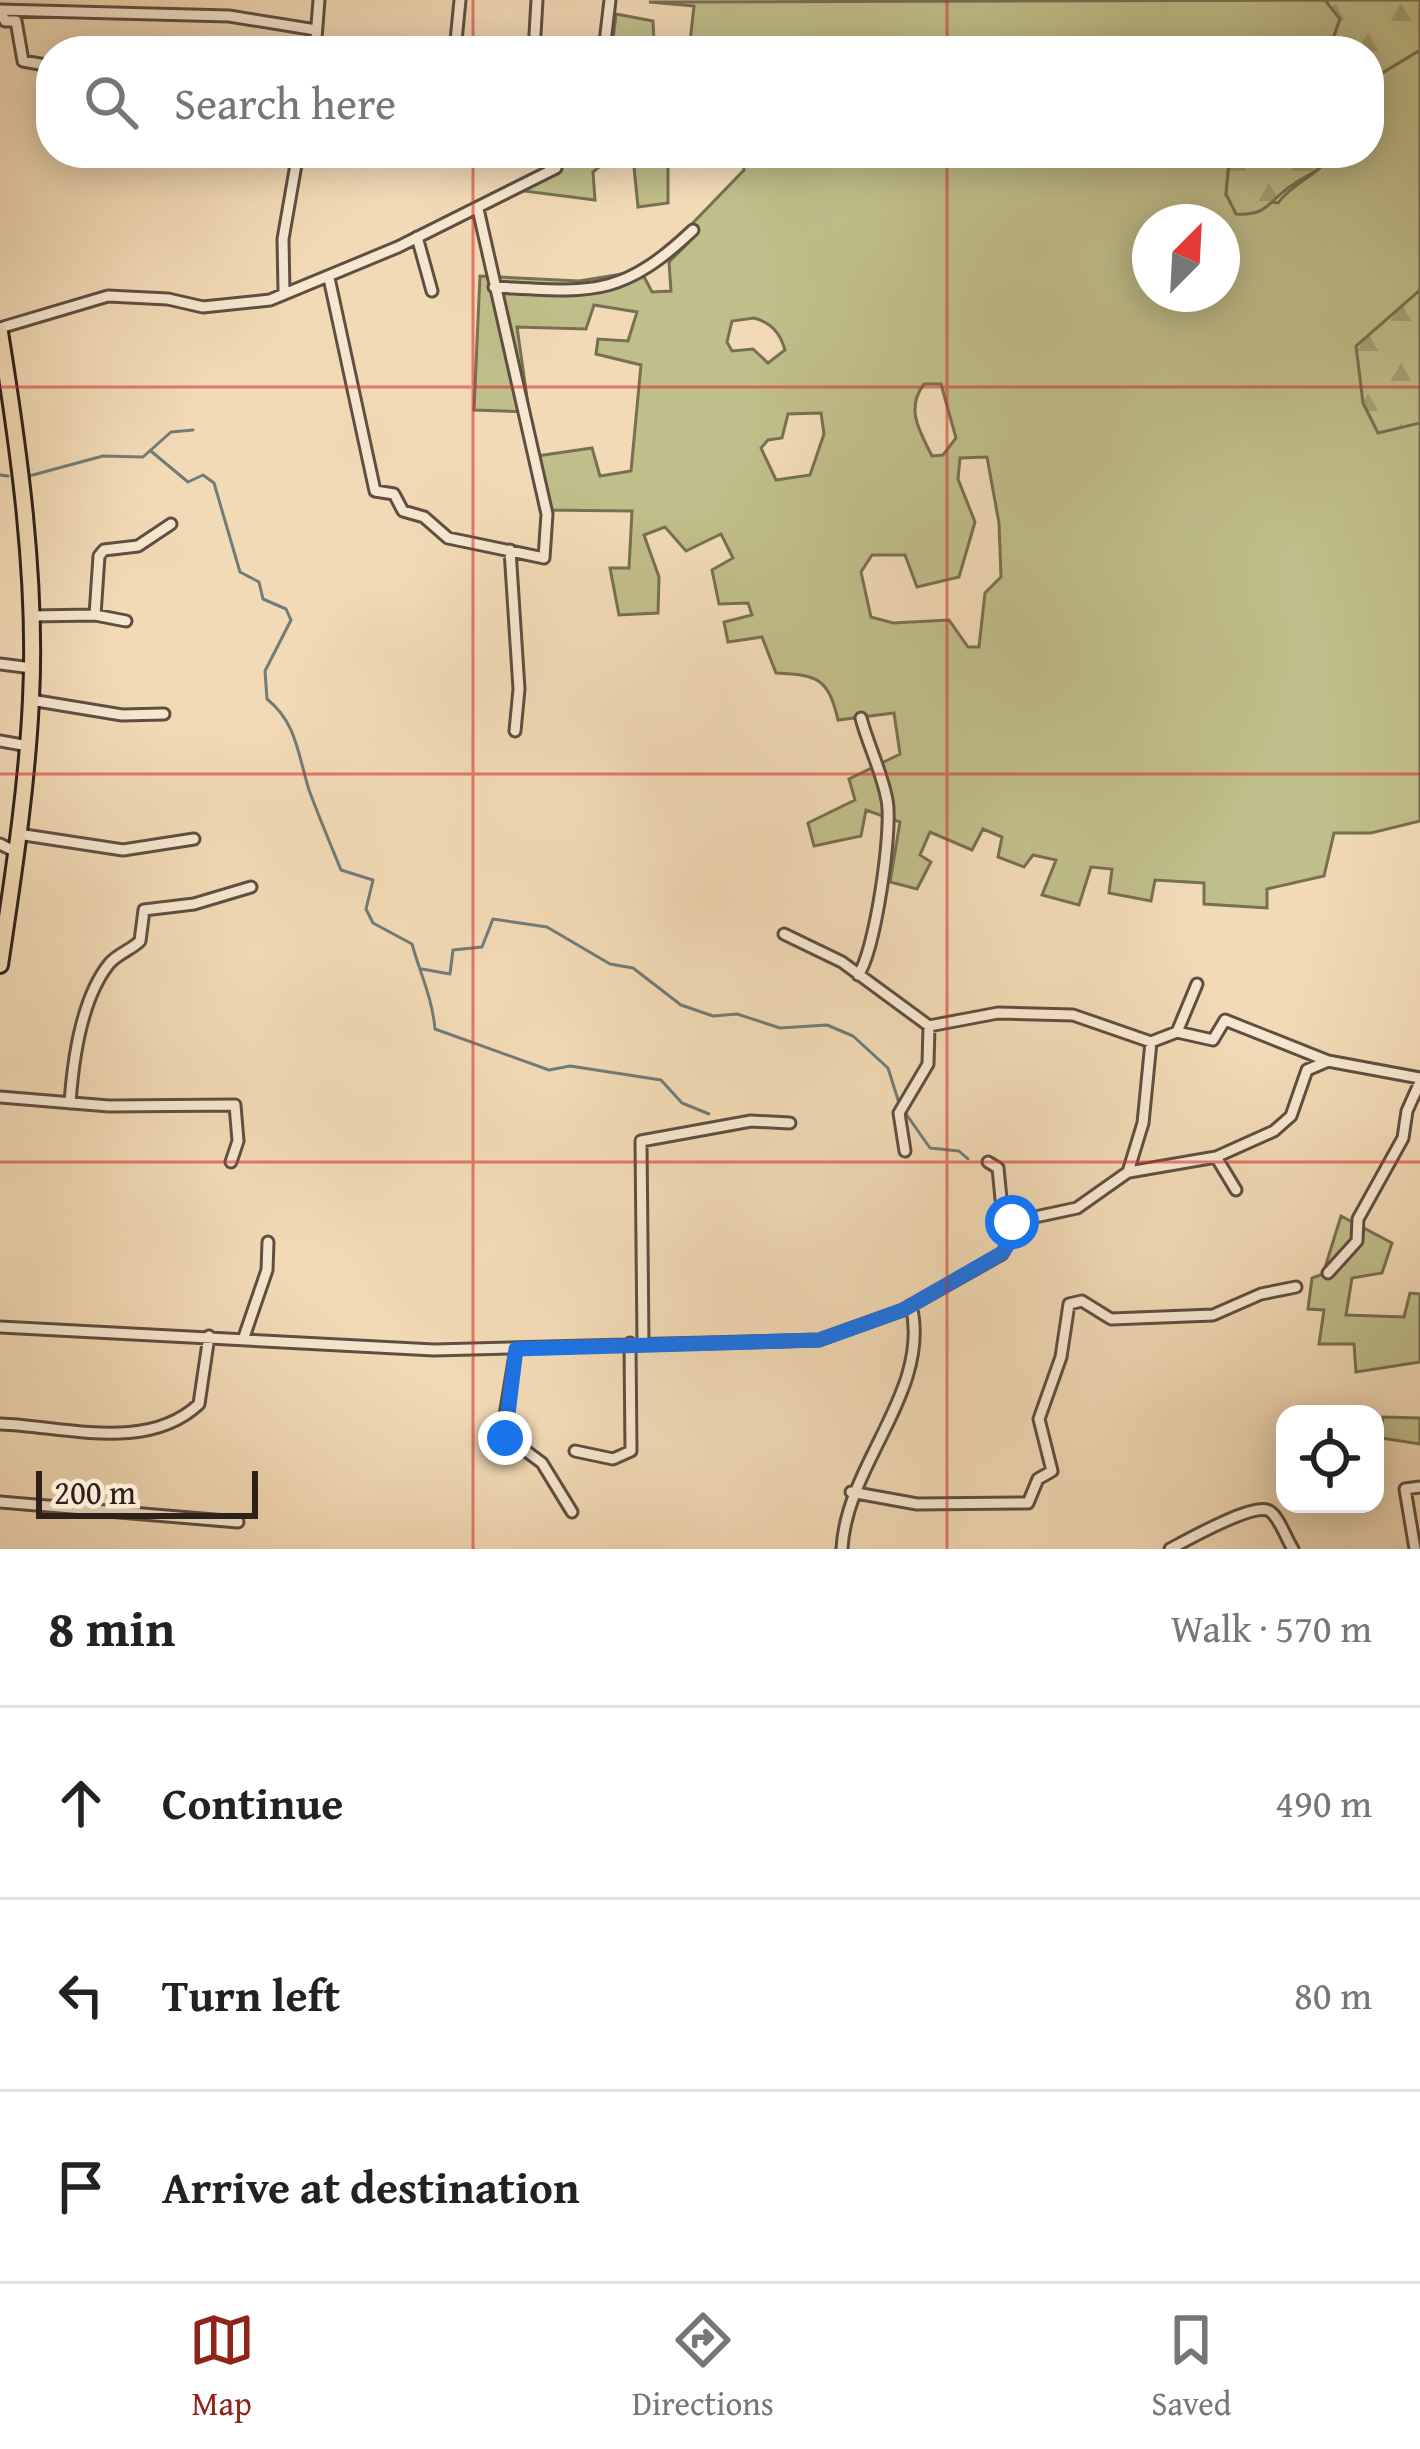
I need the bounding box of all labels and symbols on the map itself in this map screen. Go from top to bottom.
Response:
north arrow [1132,204,1240,312]
route start [985,1195,1039,1249]
route end [478,1411,532,1465]
scale bar [36,1465,258,1518]

